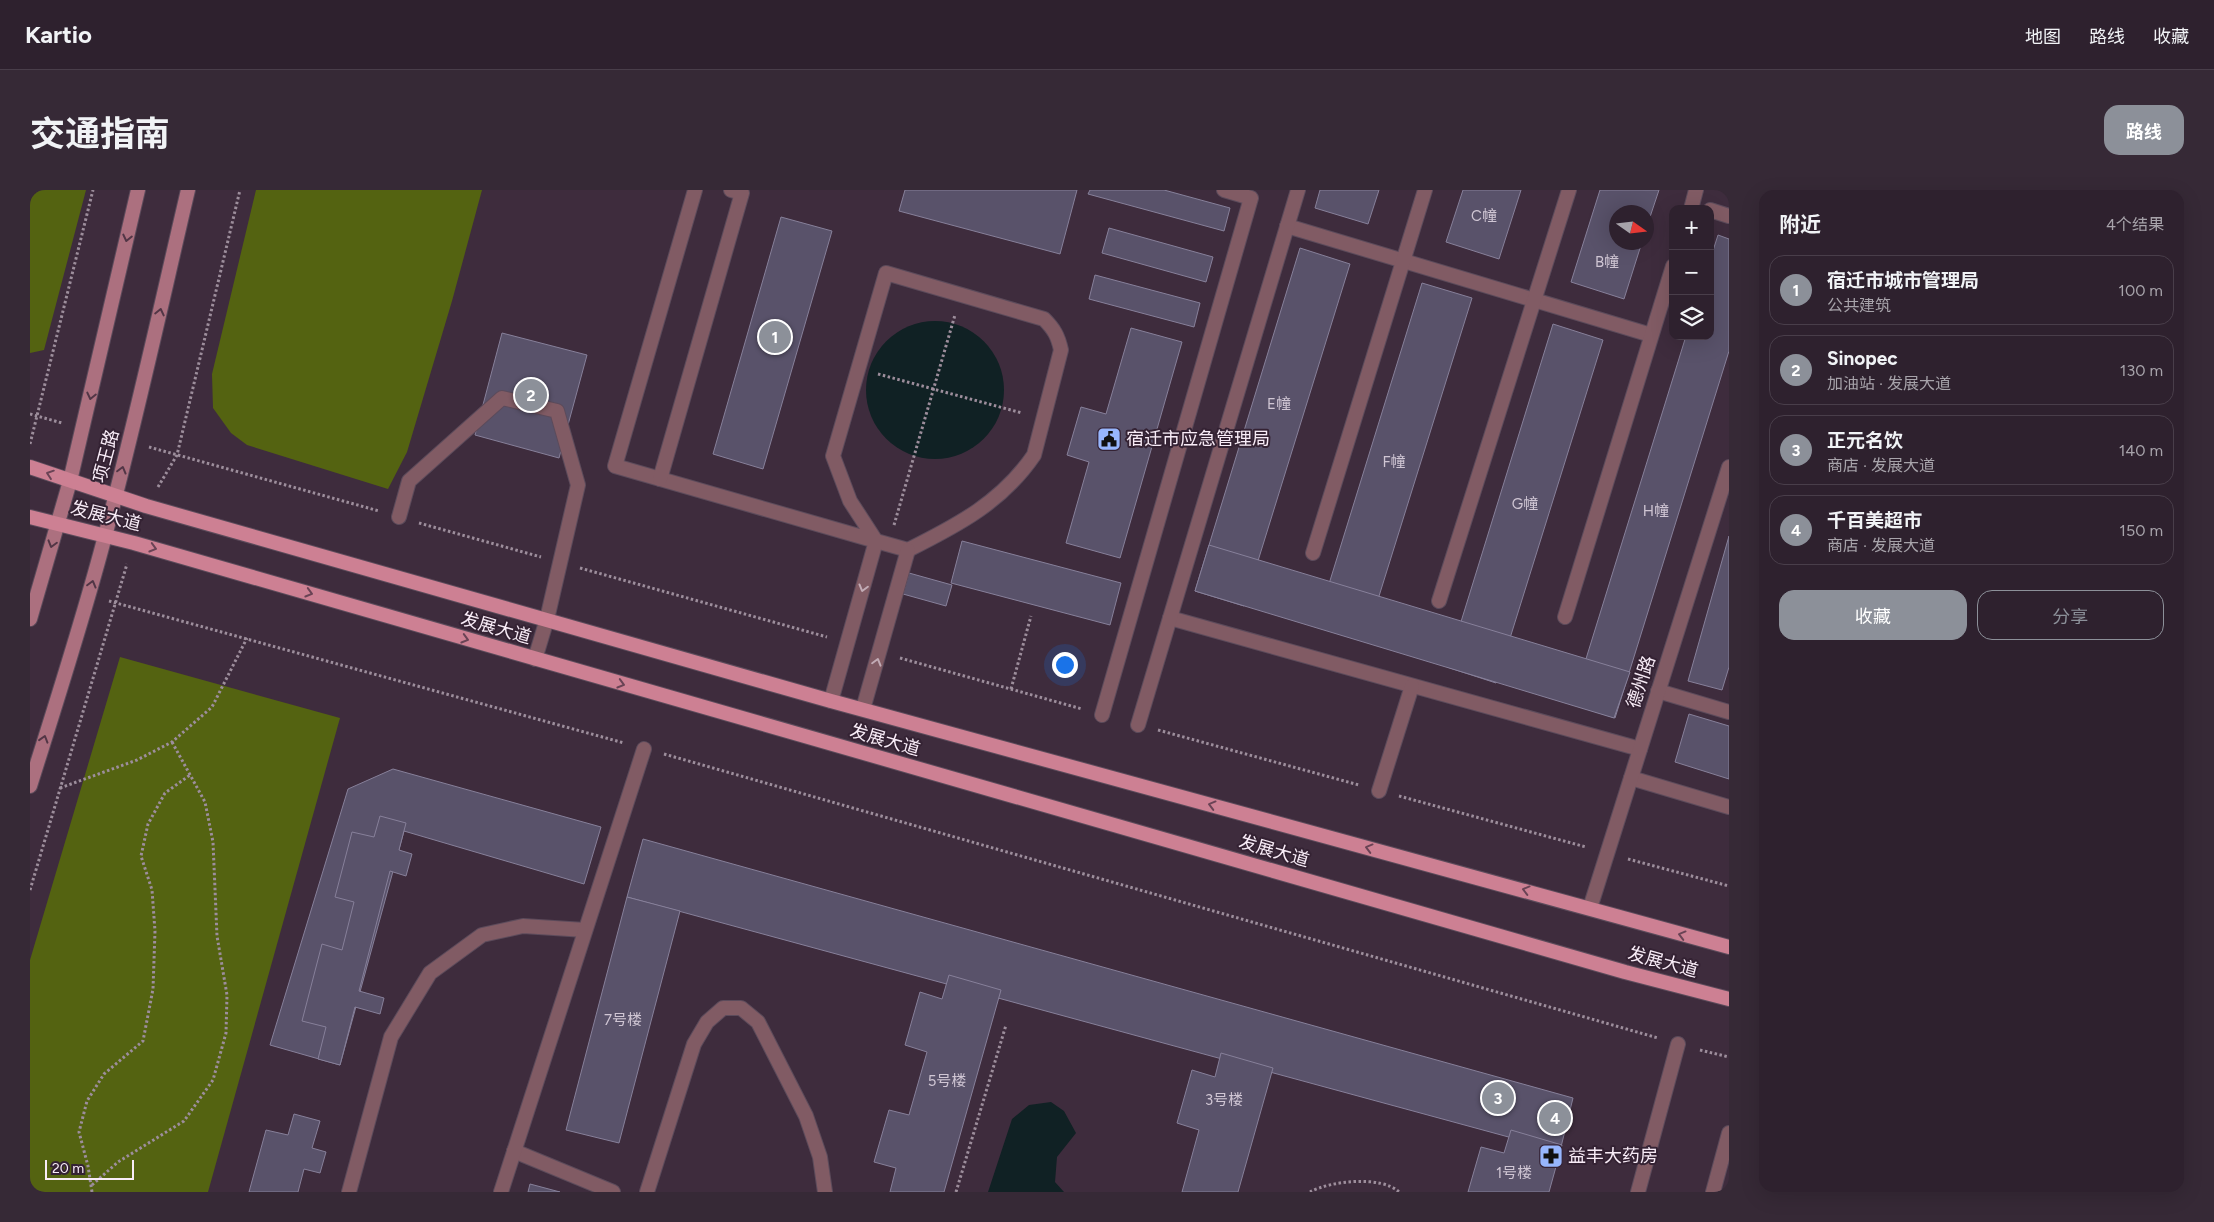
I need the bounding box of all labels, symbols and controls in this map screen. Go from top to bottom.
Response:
text: Kartio [25,20,92,49]
text: 地图 [2025,26,2061,48]
text: 路线 [2089,26,2125,48]
text: 收藏 [2153,26,2189,48]
button: 路线 [2104,105,2184,155]
text: 交通指南 [30,113,170,155]
north arrow [1609,205,1654,250]
map controls [1669,205,1714,340]
button: + [1669,205,1714,250]
house number: C幢 [1471,207,1497,225]
text: 附近 [1779,212,1821,237]
text: 4个结果 [2106,215,2164,234]
one-way arrow [122,233,133,242]
button: − [1669,250,1714,295]
house number: B幢 [1595,253,1619,271]
text: 宿迁市城市管理局 [1827,269,1979,292]
text: 1 [1793,281,1799,300]
text: 100 m [2118,281,2163,300]
button: layers [1669,295,1714,340]
text: 公共建筑 [1827,296,1891,315]
one-way arrow [154,308,165,317]
pin: 1 [759,318,791,356]
text: Sinopec [1827,347,1898,370]
text: 2 [1791,361,1801,380]
text: 130 m [2120,361,2163,380]
text: 加油站 · 发展大道 [1827,374,1951,393]
pin: 2 [515,376,547,414]
one-way arrow [86,391,97,400]
house number: E幢 [1267,395,1291,413]
public building icon: 宿迁市应急管理局 [1096,426,1122,452]
street label: 项王路 [88,427,124,485]
place label: 宿迁市应急管理局 [1126,428,1270,450]
text: 正元名饮 [1827,429,1903,452]
text: 3 [1792,441,1800,460]
text: 140 m [2119,441,2163,460]
house number: F幢 [1382,453,1406,471]
text: 商店 · 发展大道 [1827,456,1935,475]
one-way arrow [116,466,127,475]
one-way arrow [46,470,55,480]
house number: G幢 [1512,495,1538,513]
street label: 发展大道 [68,497,144,535]
house number: H幢 [1643,502,1669,520]
text: 千百美超市 [1827,509,1922,532]
text: 4 [1791,521,1801,540]
text: 150 m [2119,521,2163,540]
text: 商店 · 发展大道 [1827,536,1935,555]
one-way arrow [47,540,58,549]
one-way arrow [148,542,156,552]
one-way arrow [87,580,97,588]
one-way arrow [858,584,869,593]
one-way arrow [304,588,312,598]
button: 收藏 [1779,590,1967,640]
button: 分享 [1977,590,2164,640]
street label: 发展大道 [458,608,534,648]
one-way arrow [460,633,468,643]
your location [1052,652,1078,678]
street label: 德州路 [1622,653,1660,711]
one-way arrow [871,659,881,667]
one-way arrow [616,678,624,688]
street label: 发展大道 [847,720,923,760]
one-way arrow [39,735,49,744]
one-way arrow [1209,800,1217,810]
street label: 发展大道 [1236,831,1312,871]
one-way arrow [1365,843,1373,853]
one-way arrow [1522,886,1530,896]
one-way arrow [1678,930,1687,940]
street label: 发展大道 [1625,942,1701,982]
house number: 7号楼 [604,1011,642,1029]
house number: 5号楼 [928,1072,966,1090]
pin: 3 [1482,1079,1514,1117]
house number: 3号楼 [1205,1091,1243,1109]
pin: 4 [1539,1099,1571,1137]
pharmacy icon: 益丰大药房 [1538,1143,1564,1169]
place label: 益丰大药房 [1568,1145,1658,1167]
scale bar [45,1157,134,1180]
text: 20 m [52,1160,84,1177]
house number: 1号楼 [1496,1164,1532,1182]

